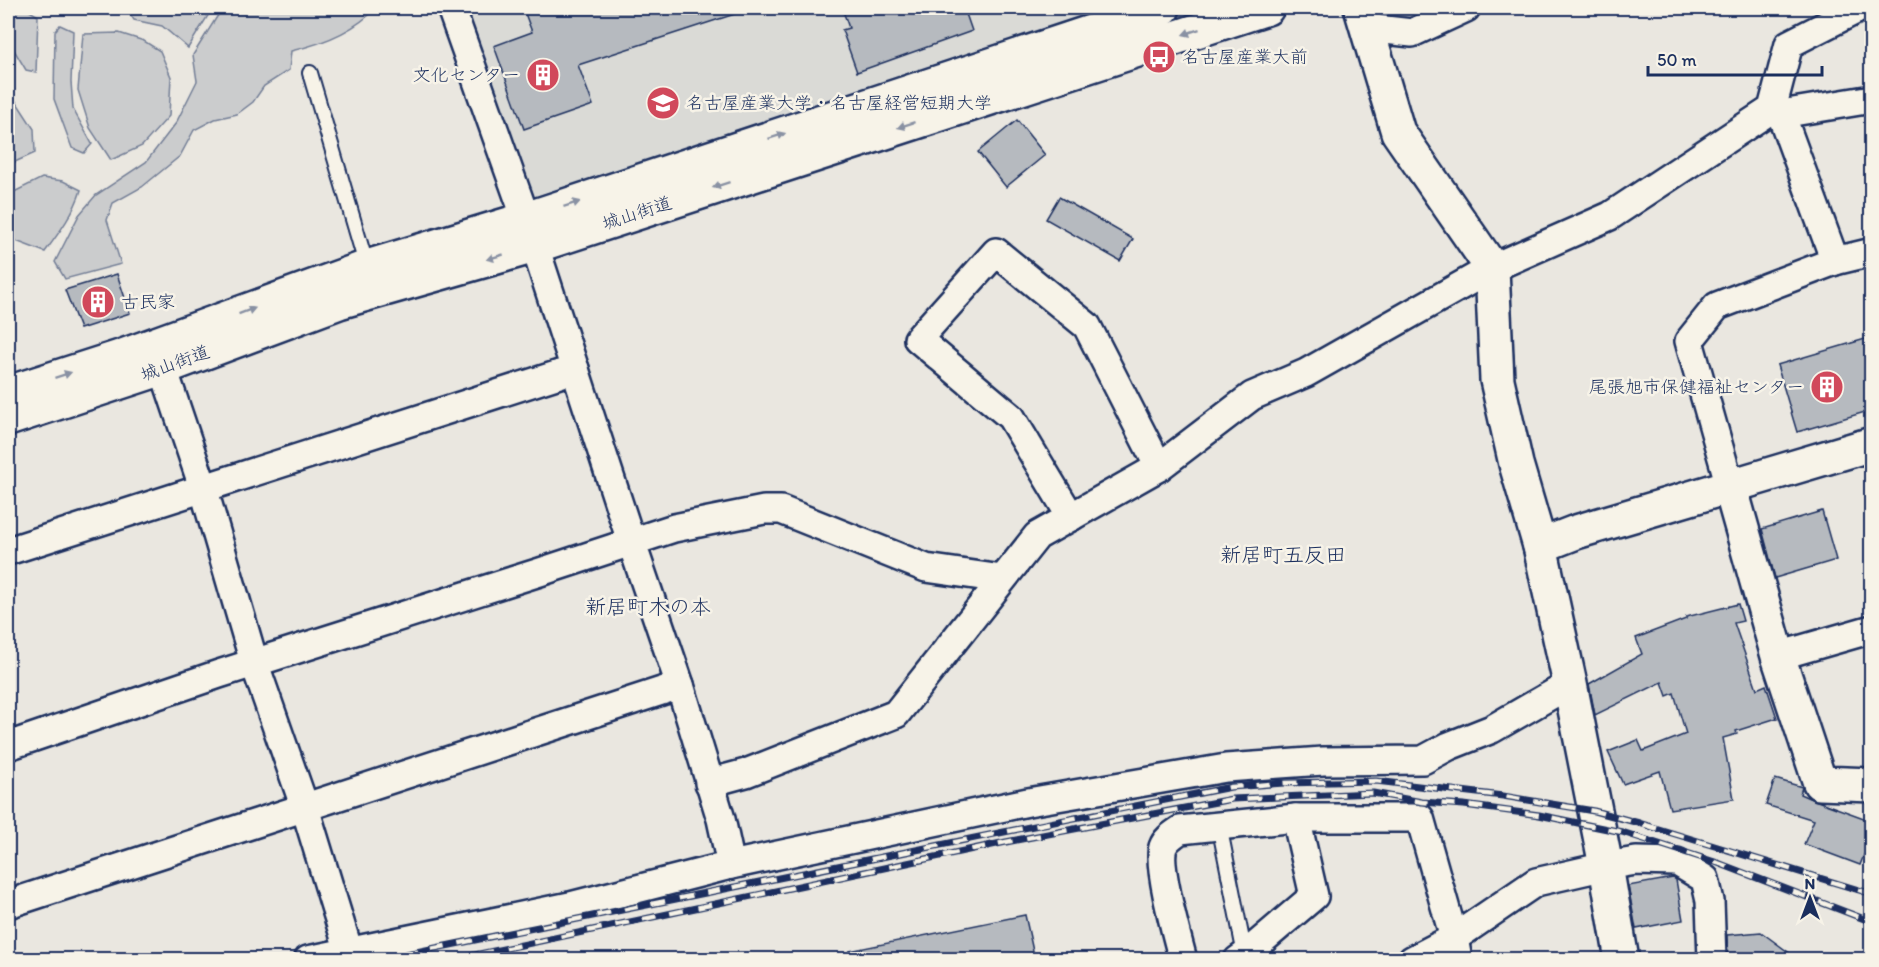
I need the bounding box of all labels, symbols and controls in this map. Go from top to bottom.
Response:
one-way arrow [1182,28,1200,37]
bus stop icon: 名古屋産業大前 [1141,39,1177,75]
scale bar [1648,39,1822,77]
place label: 名古屋産業大前 [1182,46,1308,68]
text: 50 m [1657,49,1697,71]
building icon: 文化センター [525,57,561,93]
place label: 文化センター [413,64,520,86]
school or university icon: 名古屋産業大学・名古屋経営短期大学 [645,85,681,121]
place label: 名古屋産業大学・名古屋経営短期大学 [686,92,992,114]
one-way arrow [897,121,915,130]
one-way arrow [768,130,786,140]
one-way arrow [712,181,730,191]
street label: 城山街道 [599,191,675,235]
one-way arrow [563,199,581,208]
one-way arrow [486,253,504,263]
building icon: 古民家 [80,284,116,320]
place label: 古民家 [121,291,175,313]
one-way arrow [238,305,256,315]
street label: 城山街道 [137,340,213,386]
building icon: 尾張旭市保健福祉センター [1809,369,1845,405]
one-way arrow [54,370,72,380]
place label: 尾張旭市保健福祉センター [1589,376,1804,398]
district label: 新居町五反田 [1220,542,1346,567]
district label: 新居町木の本 [585,594,711,619]
north arrow [1780,868,1840,928]
text: N [1805,874,1815,893]

